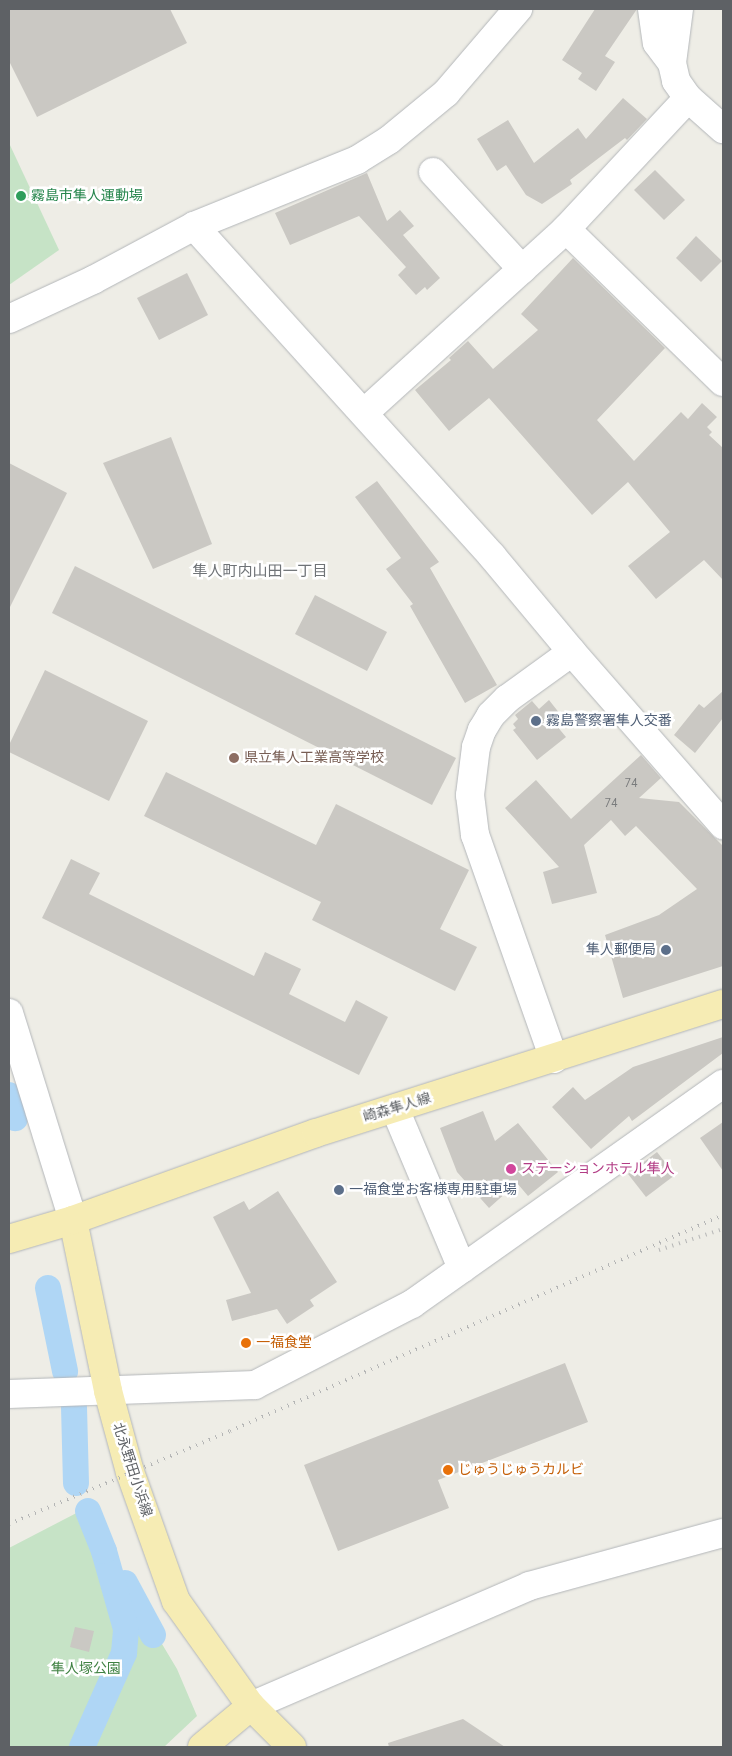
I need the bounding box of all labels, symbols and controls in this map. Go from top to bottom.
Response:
place label: 霧島市隼人運動場 [31,188,143,204]
marker: 霧島市隼人運動場 [15,190,27,202]
district label: 隼人町内山田一丁目 [193,563,327,581]
place label: 霧島警察署隼人交番 [546,713,672,729]
marker: 霧島警察署隼人交番 [530,715,542,727]
place label: 県立隼人工業高等学校 [244,750,384,766]
marker: 県立隼人工業高等学校 [228,752,240,764]
house number: 74 [624,777,638,791]
house number: 74 [604,797,618,811]
place label: 隼人郵便局 [586,942,656,958]
marker: 隼人郵便局 [660,944,672,956]
street label: 崎森隼人線 [361,1090,433,1126]
place label: ステーションホテル隼人 [521,1161,675,1177]
marker: ステーションホテル隼人 [505,1163,517,1175]
place label: 一福食堂お客様専用駐車場 [349,1182,517,1198]
marker: 一福食堂お客様専用駐車場 [333,1184,345,1196]
place label: 一福食堂 [256,1335,312,1351]
marker: 一福食堂 [240,1337,252,1349]
street label: 北永野田小浜線 [109,1421,155,1519]
place label: じゅうじゅうカルビ [458,1462,584,1478]
marker: じゅうじゅうカルビ [442,1464,454,1476]
park label: 隼人塚公園 [51,1661,121,1677]

